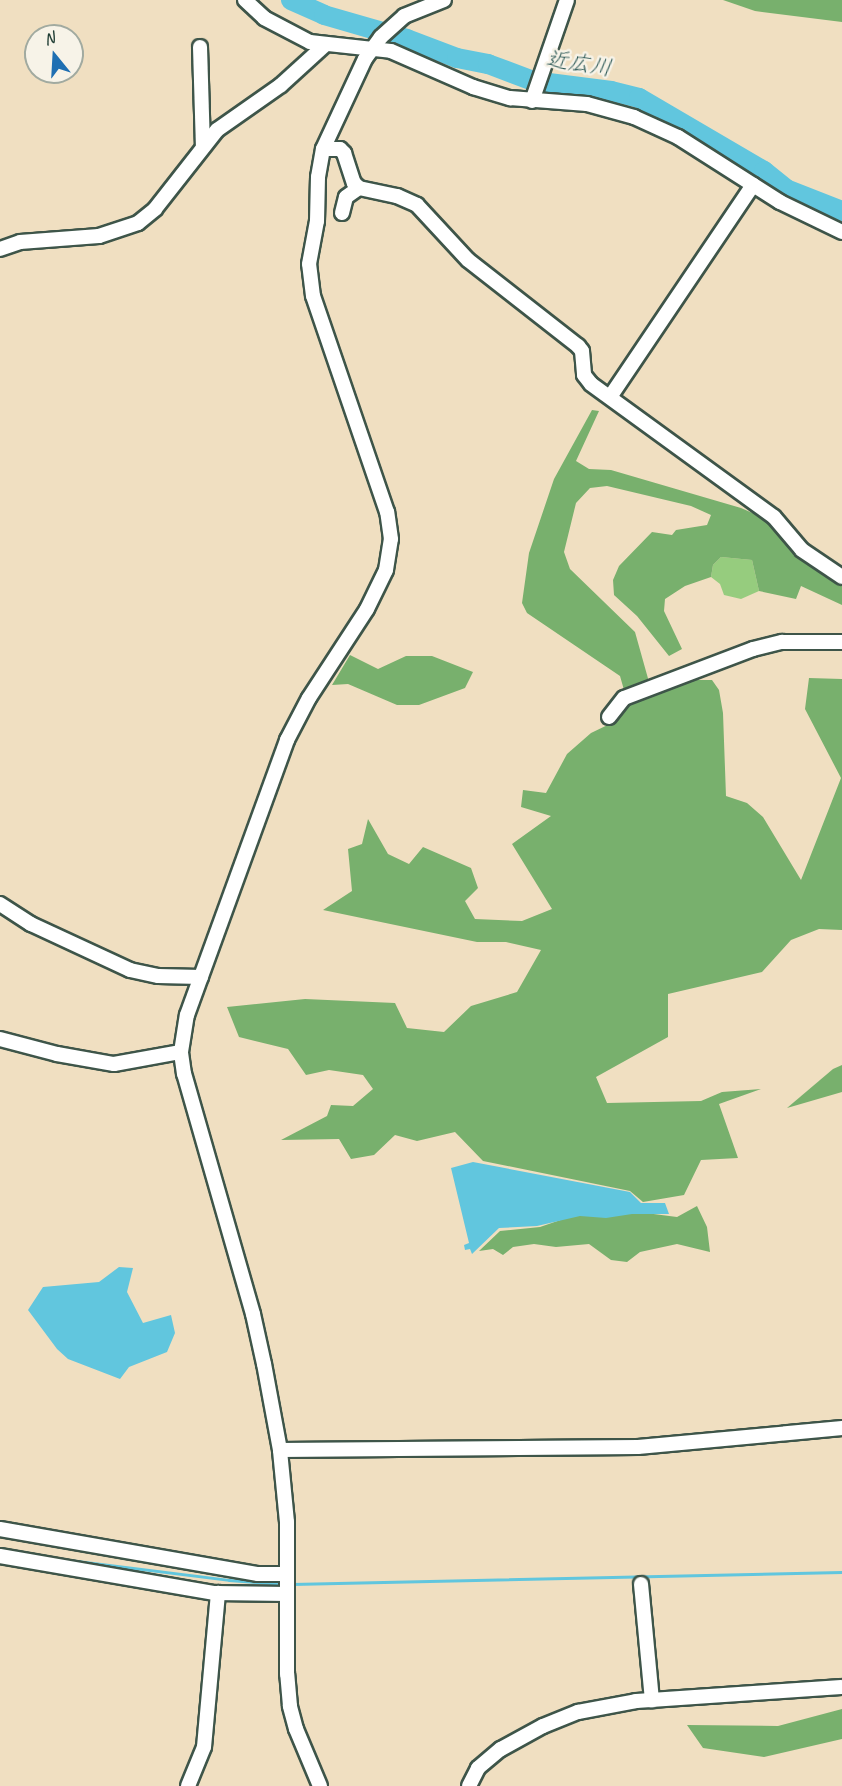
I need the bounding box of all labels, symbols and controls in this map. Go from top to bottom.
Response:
north arrow [24,24,84,84]
text: N [41,28,57,50]
water label: 近広川 [544,46,614,82]

